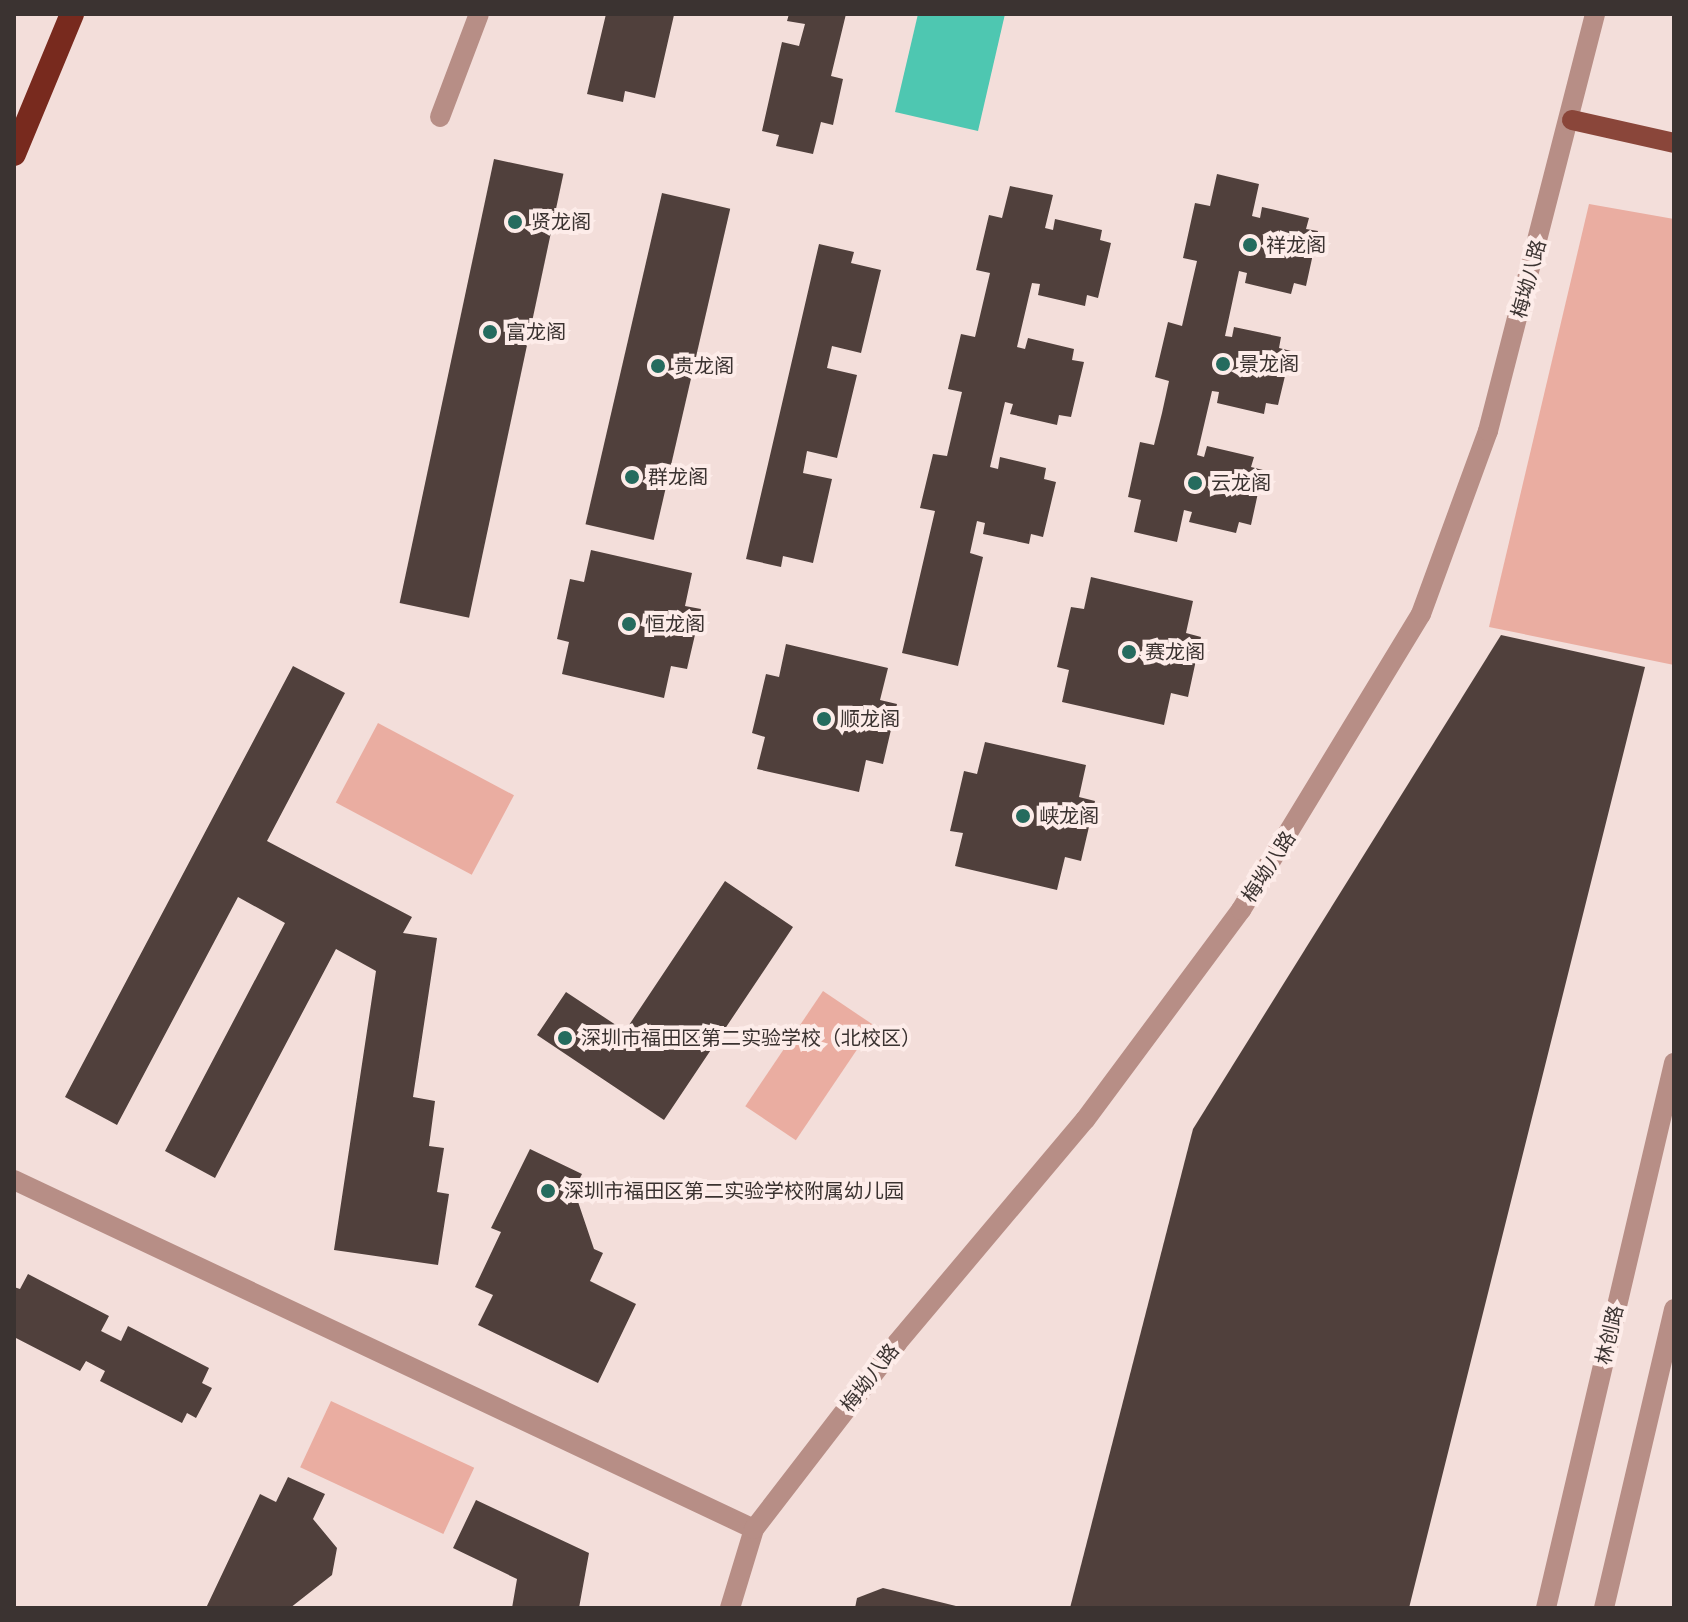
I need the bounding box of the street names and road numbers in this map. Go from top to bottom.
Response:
street label: 梅坳八路 [1507,237,1551,321]
street label: 梅坳八路 [1237,827,1301,907]
street label: 林创路 [1592,1303,1628,1367]
street label: 梅坳八路 [836,1339,904,1417]

